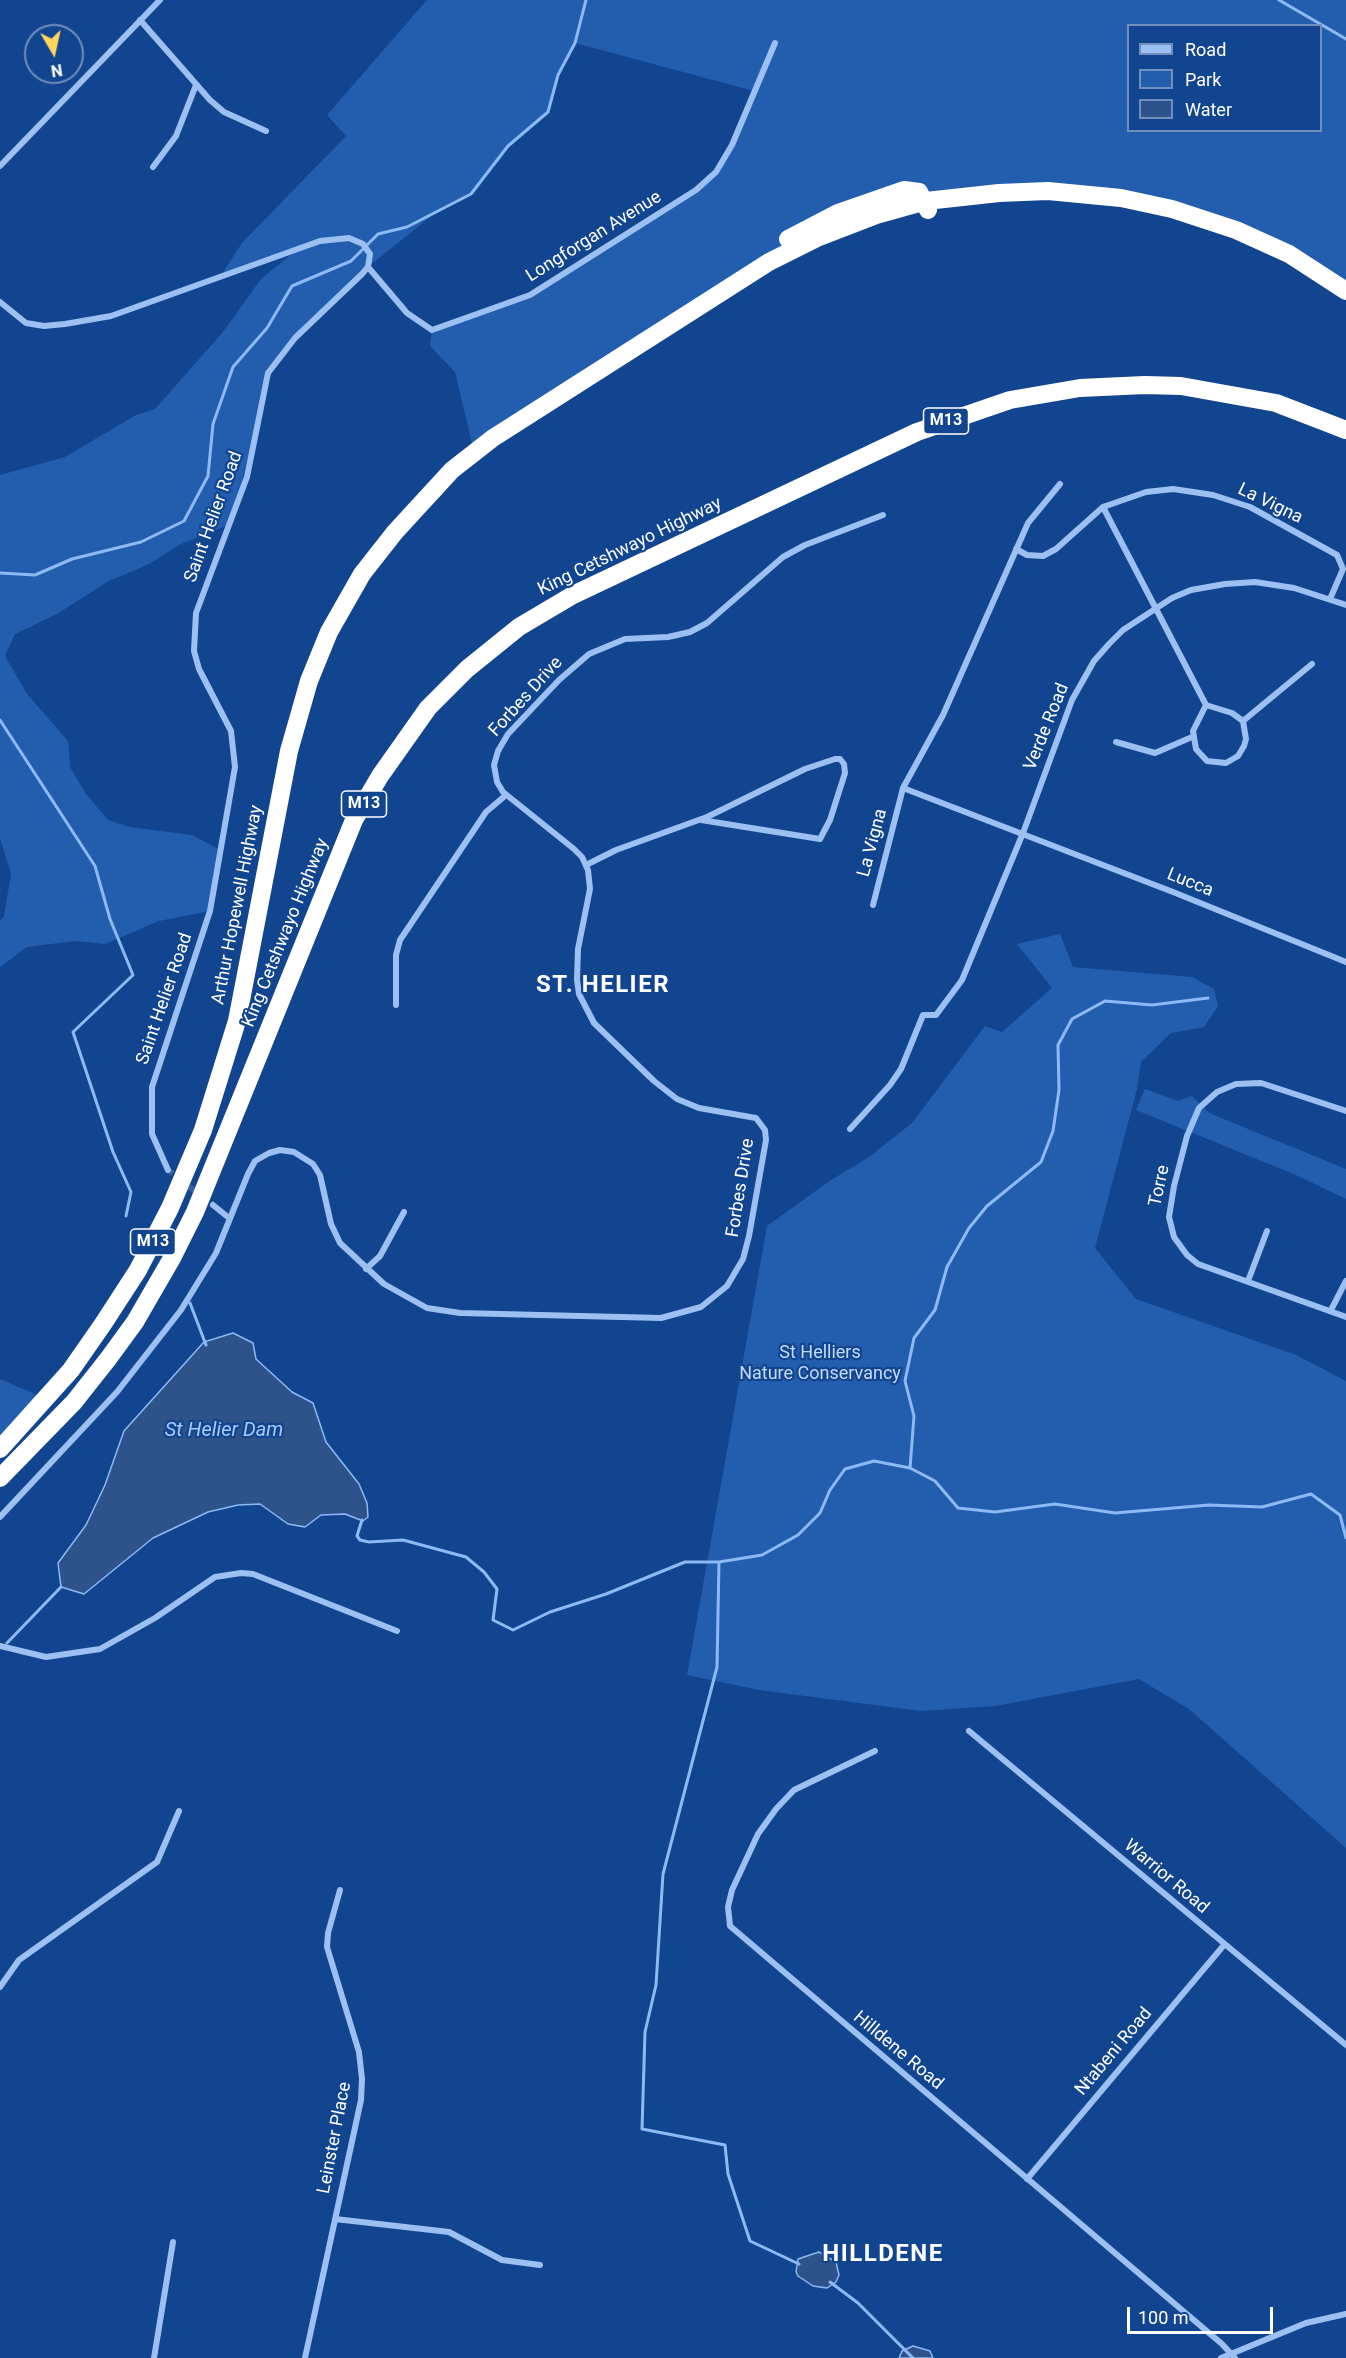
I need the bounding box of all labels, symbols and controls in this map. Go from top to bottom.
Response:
north arrow [24,24,84,84]
legend [1127,24,1322,132]
text: Road [1185,39,1226,60]
text: N [50,60,64,81]
text: Park [1185,69,1221,90]
text: Water [1185,99,1232,120]
street label: Longforgan Avenue [522,187,666,287]
road number: M13 [924,408,968,434]
street label: Saint Helier Road [180,449,248,585]
street label: La Vigna [1234,479,1306,529]
street label: King Cetshwayo Highway [535,493,725,601]
street label: Forbes Drive [485,653,567,741]
street label: Verde Road [1020,680,1074,774]
road number: M13 [342,791,386,817]
street label: Arthur Hopewell Highway [208,804,268,1006]
street label: La Vigna [854,807,892,879]
street label: King Cetshwayo Highway [238,835,334,1031]
street label: Lucca [1164,864,1216,902]
street label: Saint Helier Road [132,930,198,1068]
district label: ST. HELIER [536,972,670,1000]
street label: Forbes Drive [723,1137,759,1239]
street label: Torre [1145,1163,1175,1209]
road number: M13 [130,1229,176,1255]
park label: St Helliers Nature Conservancy [739,1342,901,1384]
water label: St Helier Dam [165,1419,283,1443]
street label: Warrior Road [1119,1835,1213,1919]
street label: Ntabeni Road [1071,2004,1157,2100]
street label: Hilldene Road [849,2007,947,2095]
street label: Leinster Place [314,2080,356,2196]
district label: HILLDENE [822,2241,944,2269]
scale bar [1130,2295,1276,2333]
text: 100 m [1138,2307,1189,2328]

